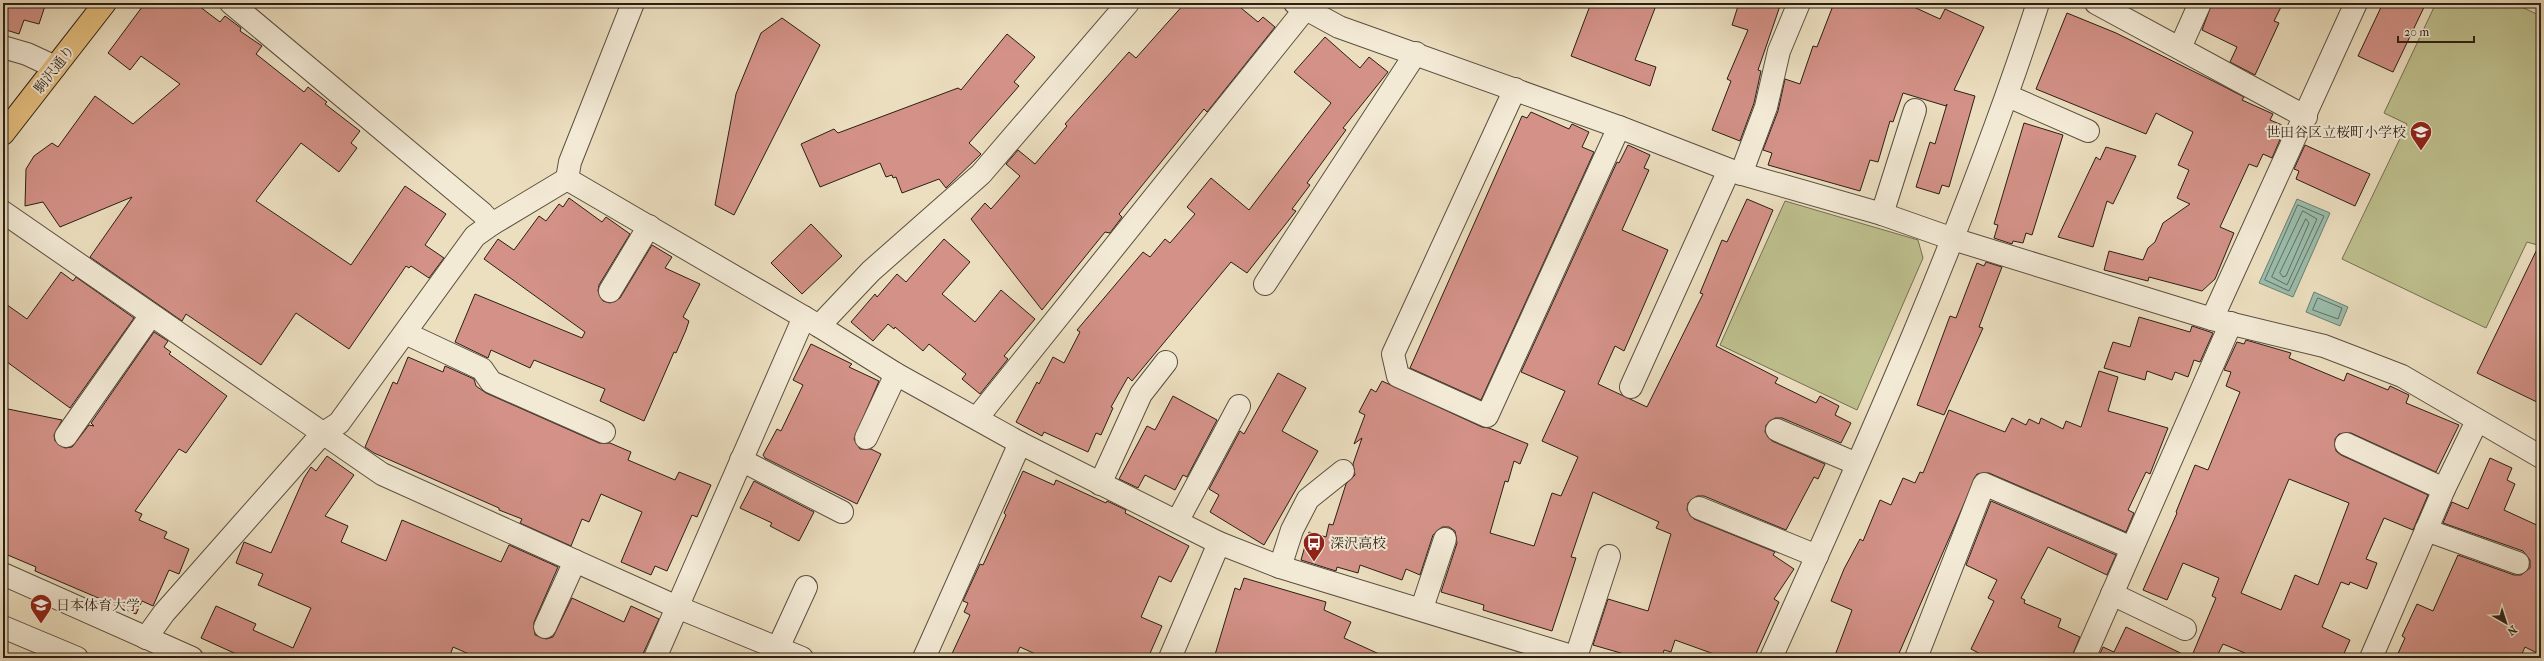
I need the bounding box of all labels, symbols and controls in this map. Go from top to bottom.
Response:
scale bar [2398,18,2474,44]
text: 20 m [2404,25,2429,39]
street label: 駒沢通り [30,42,78,97]
school or university icon: 世田谷区立桜町小学校 [2408,119,2434,152]
place label: 世田谷区立桜町小学校 [2266,124,2406,141]
bus stop icon: 深沢高校 [1301,530,1327,563]
place label: 深沢高校 [1330,535,1386,552]
school or university icon: 日本体育大学 [28,592,54,625]
place label: 日本体育大学 [56,597,140,614]
north arrow [2486,603,2526,643]
text: N [2504,623,2519,638]

